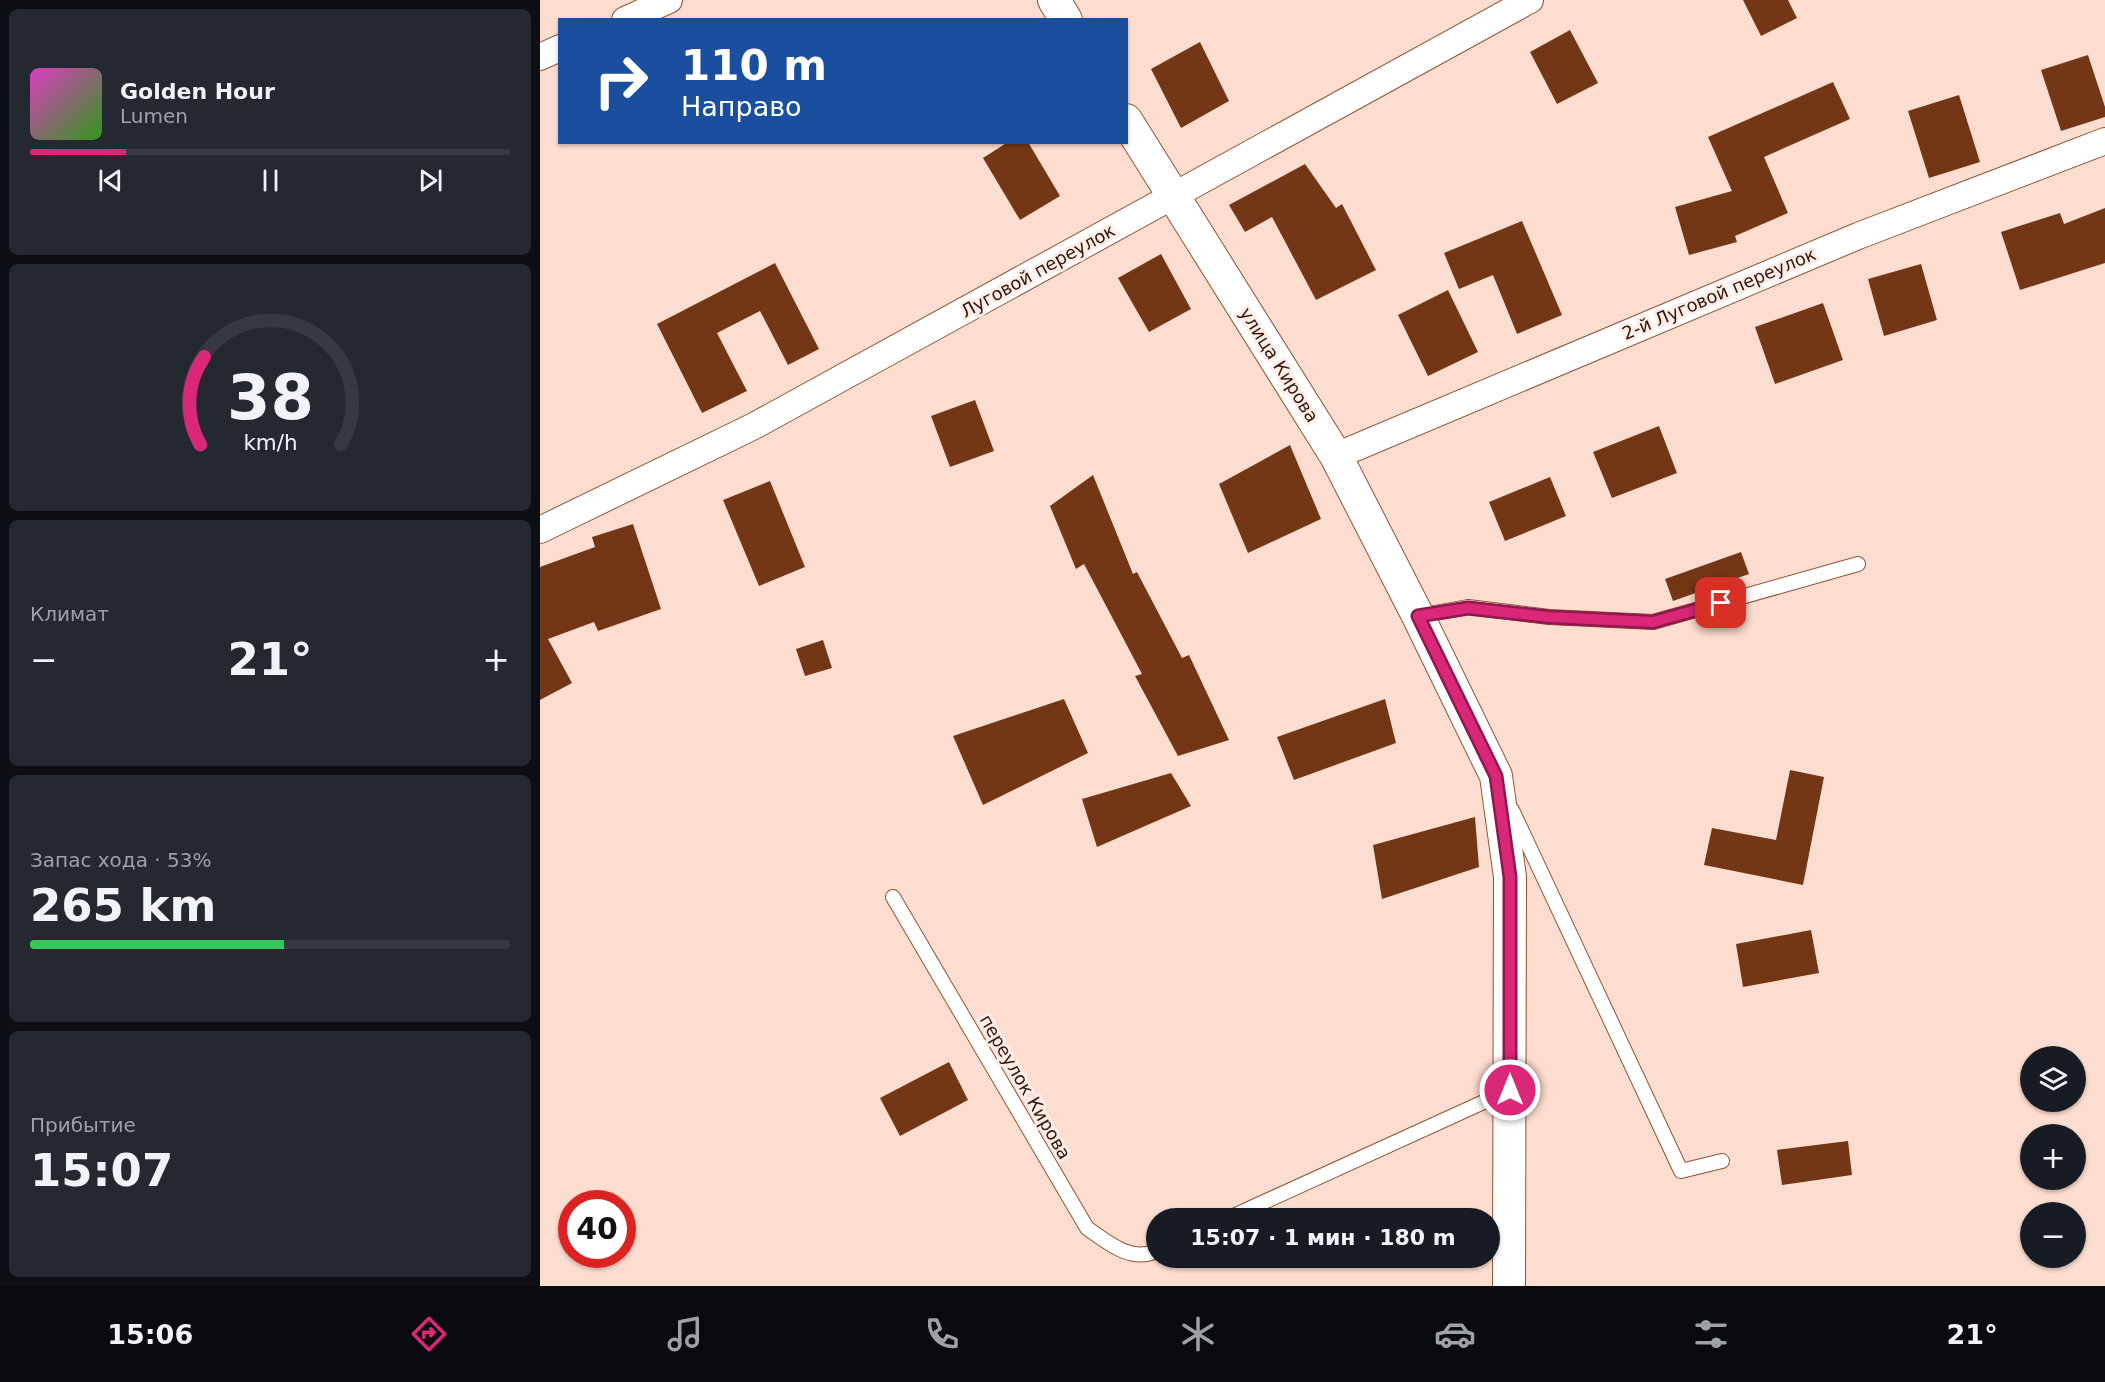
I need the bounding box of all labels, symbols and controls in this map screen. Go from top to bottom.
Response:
text: 110 m [681,41,827,90]
icon: right [582,42,660,120]
text: Golden Hour [120,79,275,104]
text: Направо [681,91,802,122]
text: Lumen [120,104,188,128]
icon: previous [94,164,127,197]
icon: pause [254,164,287,197]
icon: next [414,164,447,197]
street label: Луговой переулок [957,219,1119,322]
street label: 2-й Луговой переулок [1619,243,1819,344]
street label: улица Кирова [1236,303,1323,426]
text: 38 [227,361,313,434]
text: km/h [243,430,297,455]
pin [1695,577,1746,628]
icon: arrive [1704,586,1737,619]
text: Климат [30,602,109,626]
text: 21° [227,633,313,686]
text: − [30,640,58,679]
text: + [482,640,510,679]
text: Запас хода · 53% [30,848,211,872]
text: 265 km [30,879,216,932]
street label: переулок Кирова [975,1011,1075,1163]
map controls [2020,1046,2086,1268]
button: layers [2020,1046,2086,1112]
position arrow [1478,1058,1542,1122]
text: Прибытие [30,1113,136,1137]
button: + [2020,1124,2086,1190]
text: 15:07 [30,1144,173,1197]
speed limit sign: 40 [558,1190,636,1268]
button: − [2020,1202,2086,1268]
text: 15:07 · 1 мин · 180 m [1190,1225,1456,1250]
icon: directions [408,1313,450,1355]
icon: music [664,1313,706,1355]
icon: phone [921,1313,963,1355]
icon: climate [1177,1313,1219,1355]
icon: car [1434,1313,1476,1355]
icon: filters [1690,1313,1732,1355]
text: 15:06 [107,1319,193,1350]
text: 21° [1947,1319,1998,1350]

